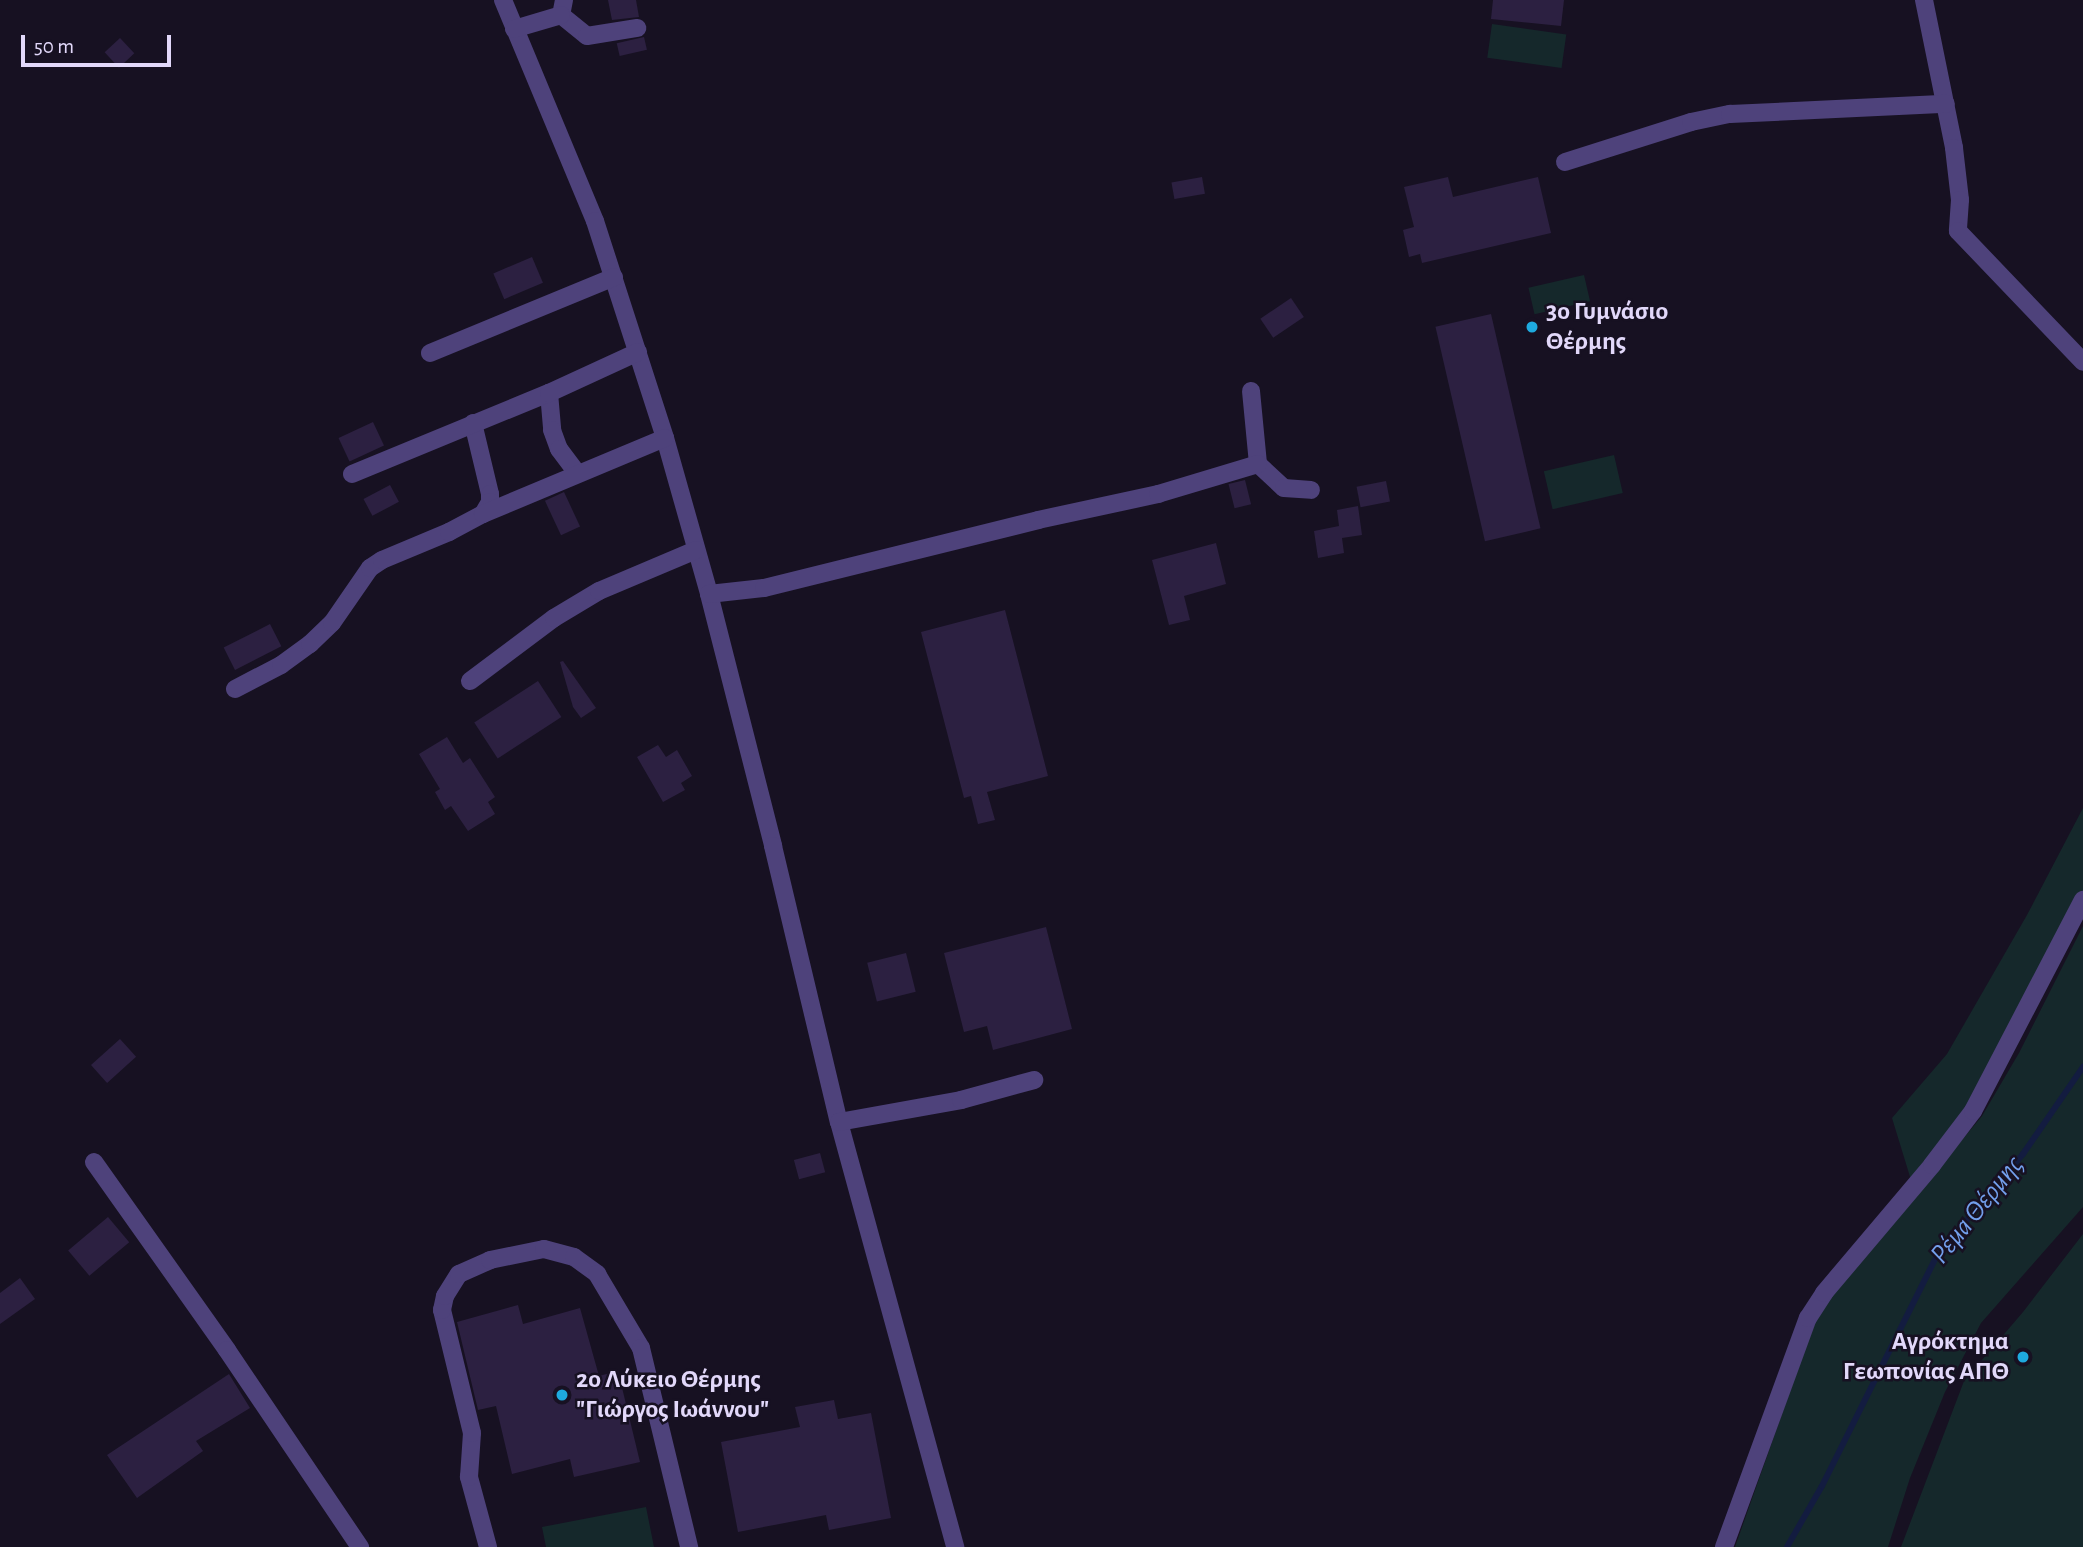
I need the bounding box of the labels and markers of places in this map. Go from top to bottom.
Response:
place label: 3ο Γυμνάσιο Θέρμης [1546,296,1668,358]
marker: 3ο Γυμνάσιο Θέρμης [1524,319,1540,335]
place label: Αγρόκτημα Γεωπονίας ΑΠΘ [1843,1326,2009,1388]
marker: Αγρόκτημα Γεωπονίας ΑΠΘ [2015,1349,2031,1365]
place label: 2ο Λύκειο Θέρμης "Γιώργος Ιωάννου" [576,1364,769,1426]
marker: 2ο Λύκειο Θέρμης "Γιώργος Ιωάννου" [554,1387,570,1403]

